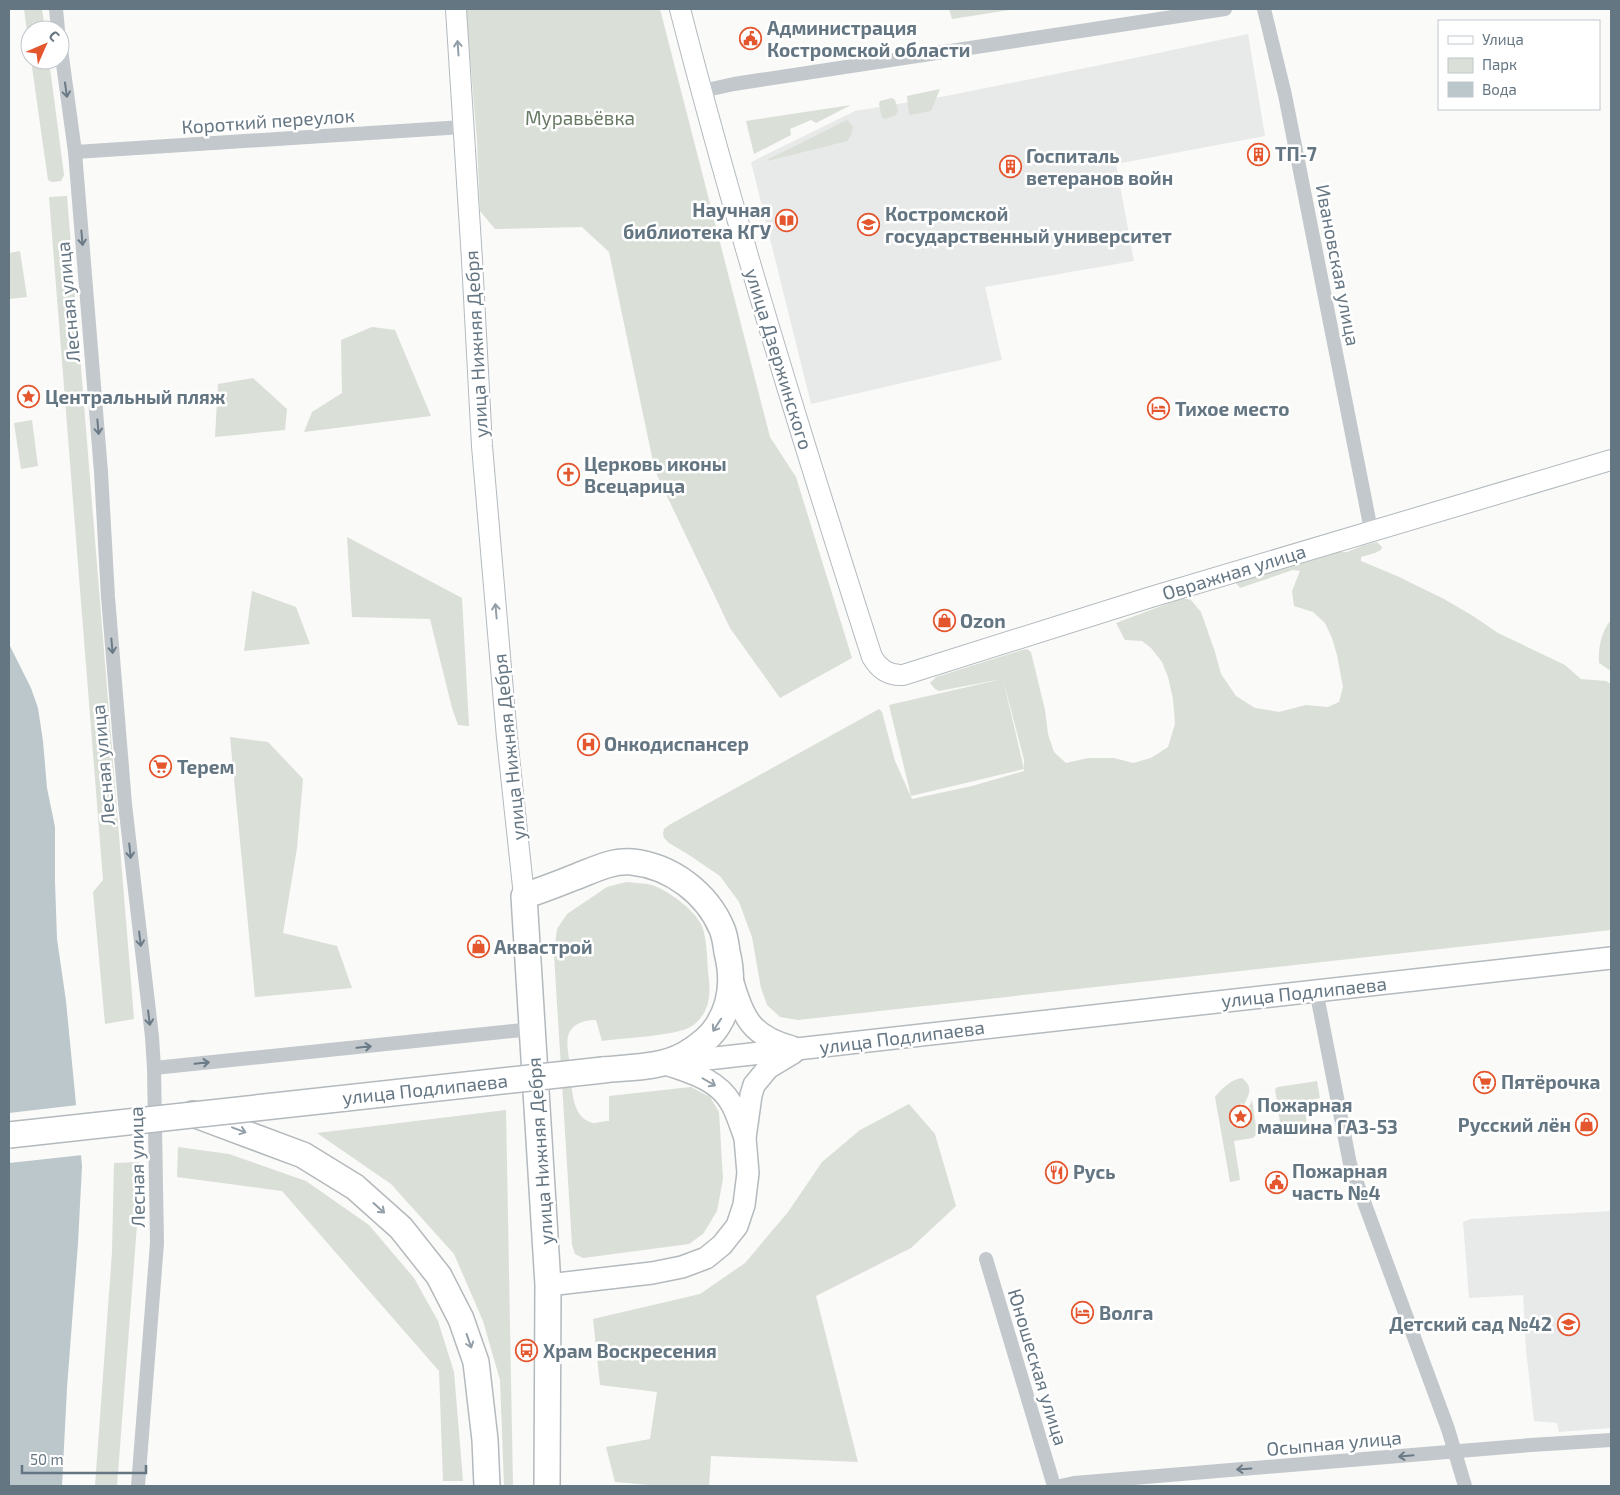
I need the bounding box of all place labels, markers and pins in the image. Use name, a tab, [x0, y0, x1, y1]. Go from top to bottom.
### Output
place label: Администрация Костромской области	[767, 16, 970, 61]
public building icon: Администрация Костромской области	[739, 27, 763, 51]
building icon: ТП-7	[1247, 142, 1271, 166]
place label: ТП-7	[1275, 142, 1317, 165]
place label: Госпиталь ветеранов войн	[1026, 144, 1173, 189]
building icon: Госпиталь ветеранов войн	[998, 155, 1022, 179]
place label: Научная библиотека КГУ	[623, 198, 772, 243]
place label: Костромской государственный университет	[885, 202, 1172, 247]
library icon: Научная библиотека КГУ	[775, 209, 799, 233]
school or university icon: Костромской государственный университет	[857, 213, 881, 237]
place icon: Центральный пляж	[17, 385, 41, 409]
place label: Центральный пляж	[45, 385, 226, 408]
hotel icon: Тихое место	[1147, 397, 1171, 421]
place label: Тихое место	[1175, 397, 1290, 420]
place label: Церковь иконы Всецарица	[584, 452, 727, 497]
church icon: Церковь иконы Всецарица	[556, 463, 580, 487]
shop icon: Ozon	[932, 609, 956, 633]
place label: Ozon	[960, 609, 1006, 632]
hospital icon: Онкодиспансер	[576, 732, 600, 756]
place label: Онкодиспансер	[604, 732, 749, 755]
supermarket icon: Терем	[149, 755, 173, 779]
place label: Терем	[177, 755, 234, 778]
shop icon: Аквастрой	[466, 935, 490, 959]
place label: Аквастрой	[494, 935, 593, 958]
supermarket icon: Пятёрочка	[1473, 1070, 1497, 1094]
place label: Пятёрочка	[1501, 1070, 1600, 1093]
place label: Пожарная машина ГАЗ-53	[1257, 1093, 1398, 1138]
place icon: Пожарная машина ГАЗ-53	[1229, 1104, 1253, 1128]
place label: Русский лён	[1458, 1113, 1571, 1136]
shop icon: Русский лён	[1575, 1113, 1599, 1137]
place label: Пожарная часть №4	[1292, 1159, 1387, 1204]
restaurant icon: Русь	[1045, 1160, 1069, 1184]
place label: Русь	[1073, 1160, 1115, 1183]
public building icon: Пожарная часть №4	[1264, 1170, 1288, 1194]
hotel icon: Волга	[1071, 1301, 1095, 1325]
place label: Волга	[1099, 1301, 1153, 1324]
place label: Детский сад №42	[1389, 1312, 1552, 1335]
school or university icon: Детский сад №42	[1556, 1312, 1580, 1336]
bus stop icon: Храм Воскресения	[515, 1339, 539, 1363]
place label: Храм Воскресения	[543, 1339, 717, 1362]

